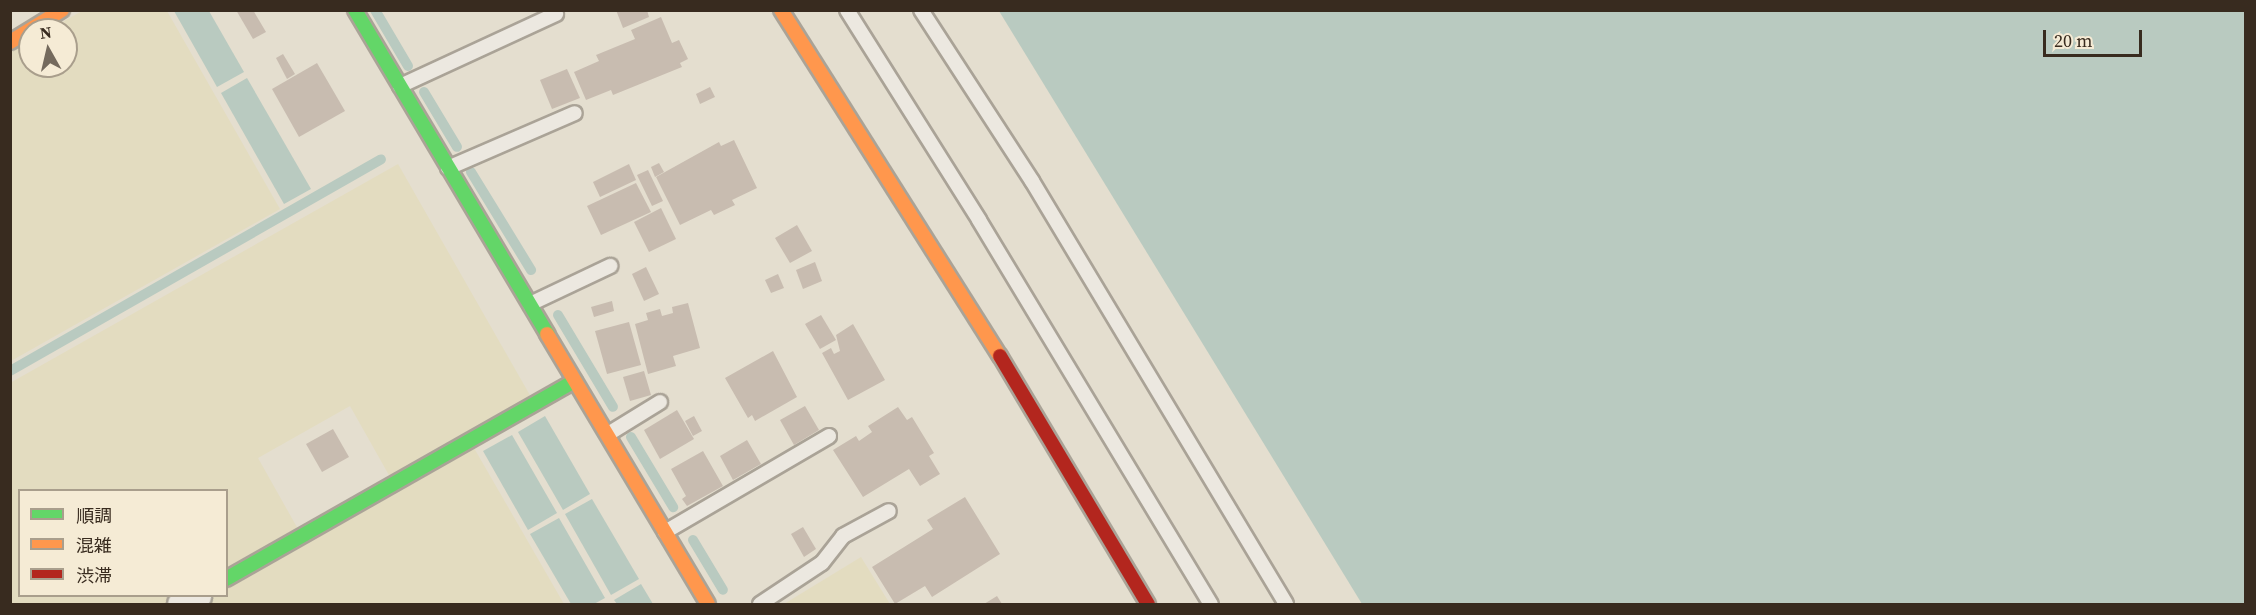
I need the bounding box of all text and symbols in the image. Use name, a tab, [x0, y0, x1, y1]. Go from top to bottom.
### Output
north arrow	[18, 18, 78, 78]
scale bar	[2046, 18, 2145, 56]
text: N	[38, 20, 53, 44]
text: 20 m	[2054, 28, 2092, 53]
legend	[18, 489, 228, 597]
text: 順調	[76, 503, 112, 528]
text: 混雑	[76, 533, 112, 558]
text: 渋滞	[76, 563, 112, 588]

